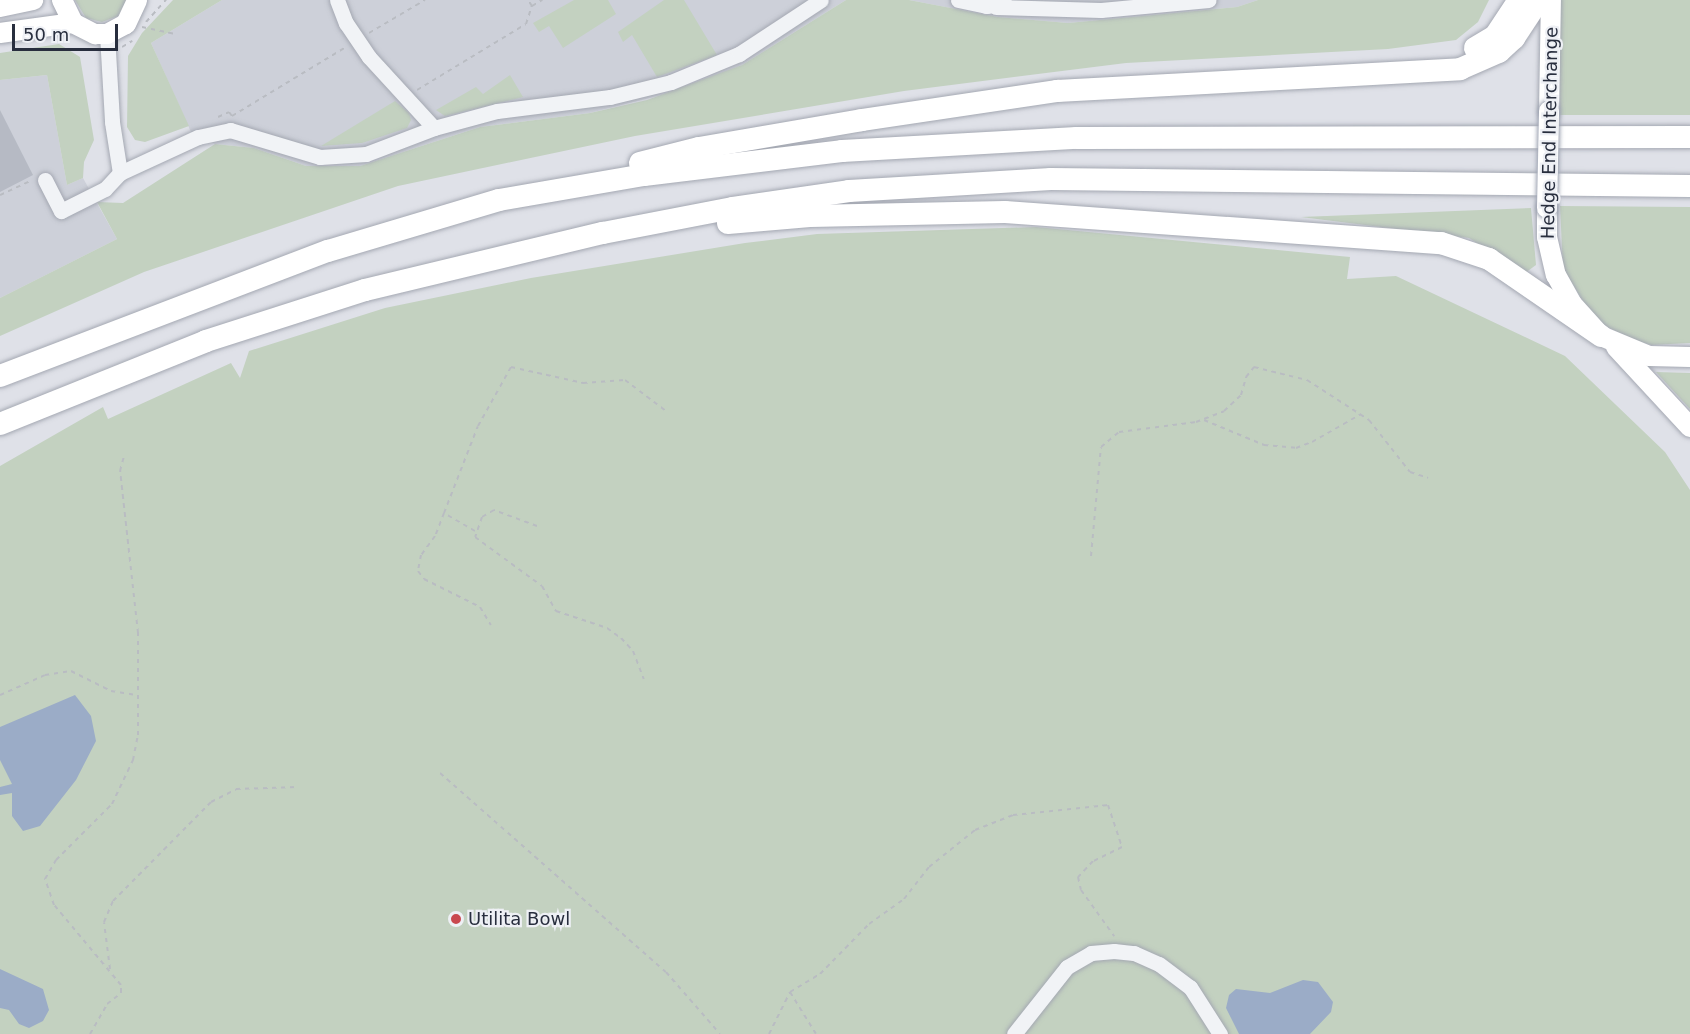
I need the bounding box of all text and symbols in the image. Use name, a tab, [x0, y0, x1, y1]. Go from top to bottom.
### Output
scale bar	[15, 12, 122, 50]
text: 50 m	[23, 24, 69, 45]
street label: Hedge End Interchange	[1537, 27, 1563, 239]
place label: Utilita Bowl	[468, 908, 570, 930]
marker: Utilita Bowl	[449, 912, 463, 926]

